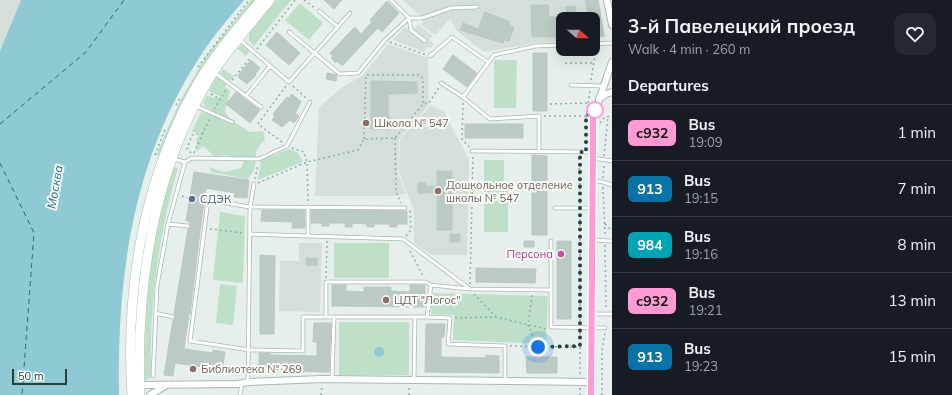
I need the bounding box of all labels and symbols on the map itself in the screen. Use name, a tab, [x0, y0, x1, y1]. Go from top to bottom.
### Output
north arrow	[556, 12, 600, 56]
unlabelled marker	[586, 101, 604, 119]
place label: Школа № 547	[374, 116, 449, 130]
marker: Школа № 547	[361, 118, 371, 128]
water label: Москва	[43, 164, 66, 210]
place label: Дошкольное отделение школы № 547	[446, 178, 573, 205]
marker: Дошкольное отделение школы № 547	[433, 186, 443, 196]
place label: СДЭК	[200, 192, 232, 206]
marker: СДЭК	[187, 194, 197, 204]
place label: Персона	[507, 247, 553, 261]
marker: Персона	[556, 249, 566, 259]
place label: ЦДТ "Логос"	[394, 293, 461, 307]
marker: ЦДТ "Логос"	[381, 295, 391, 305]
your location	[528, 337, 548, 357]
place label: Библиотека № 269	[201, 362, 302, 376]
marker: Библиотека № 269	[188, 364, 198, 374]
scale bar	[12, 367, 67, 386]

